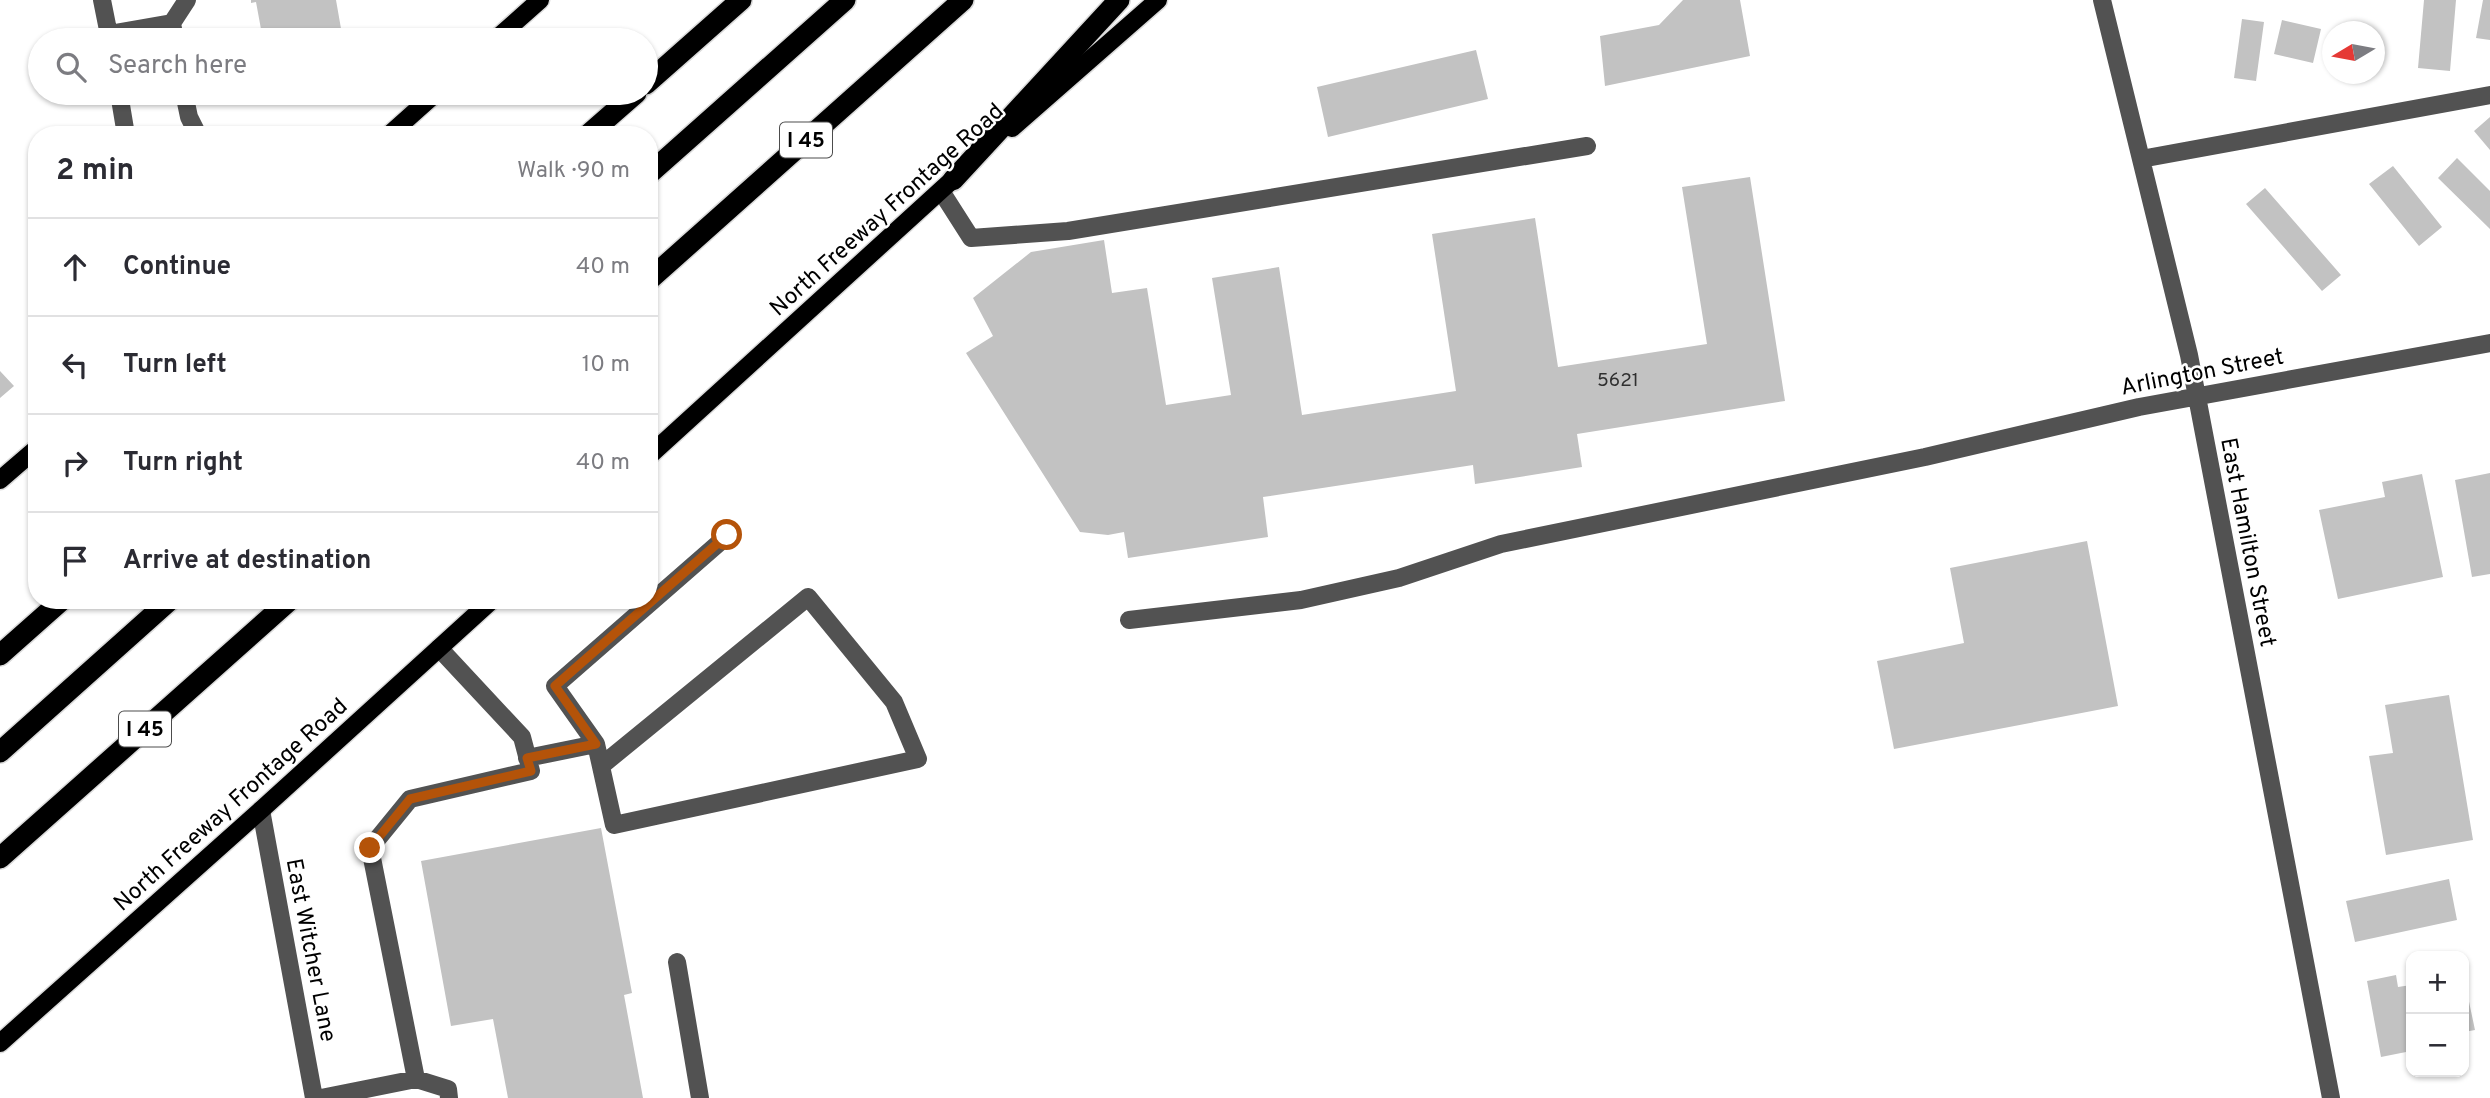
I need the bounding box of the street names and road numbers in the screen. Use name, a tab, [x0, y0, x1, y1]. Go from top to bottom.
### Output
street label: North Freeway Frontage Road	[765, 98, 1011, 324]
road number: I 45	[780, 122, 832, 158]
street label: Arlington Street	[2119, 343, 2286, 403]
street label: East Hamilton Street	[2212, 435, 2281, 650]
street label: North Freeway Frontage Road	[109, 693, 355, 919]
road number: I 45	[119, 712, 171, 746]
street label: East Witcher Lane	[278, 856, 342, 1045]

